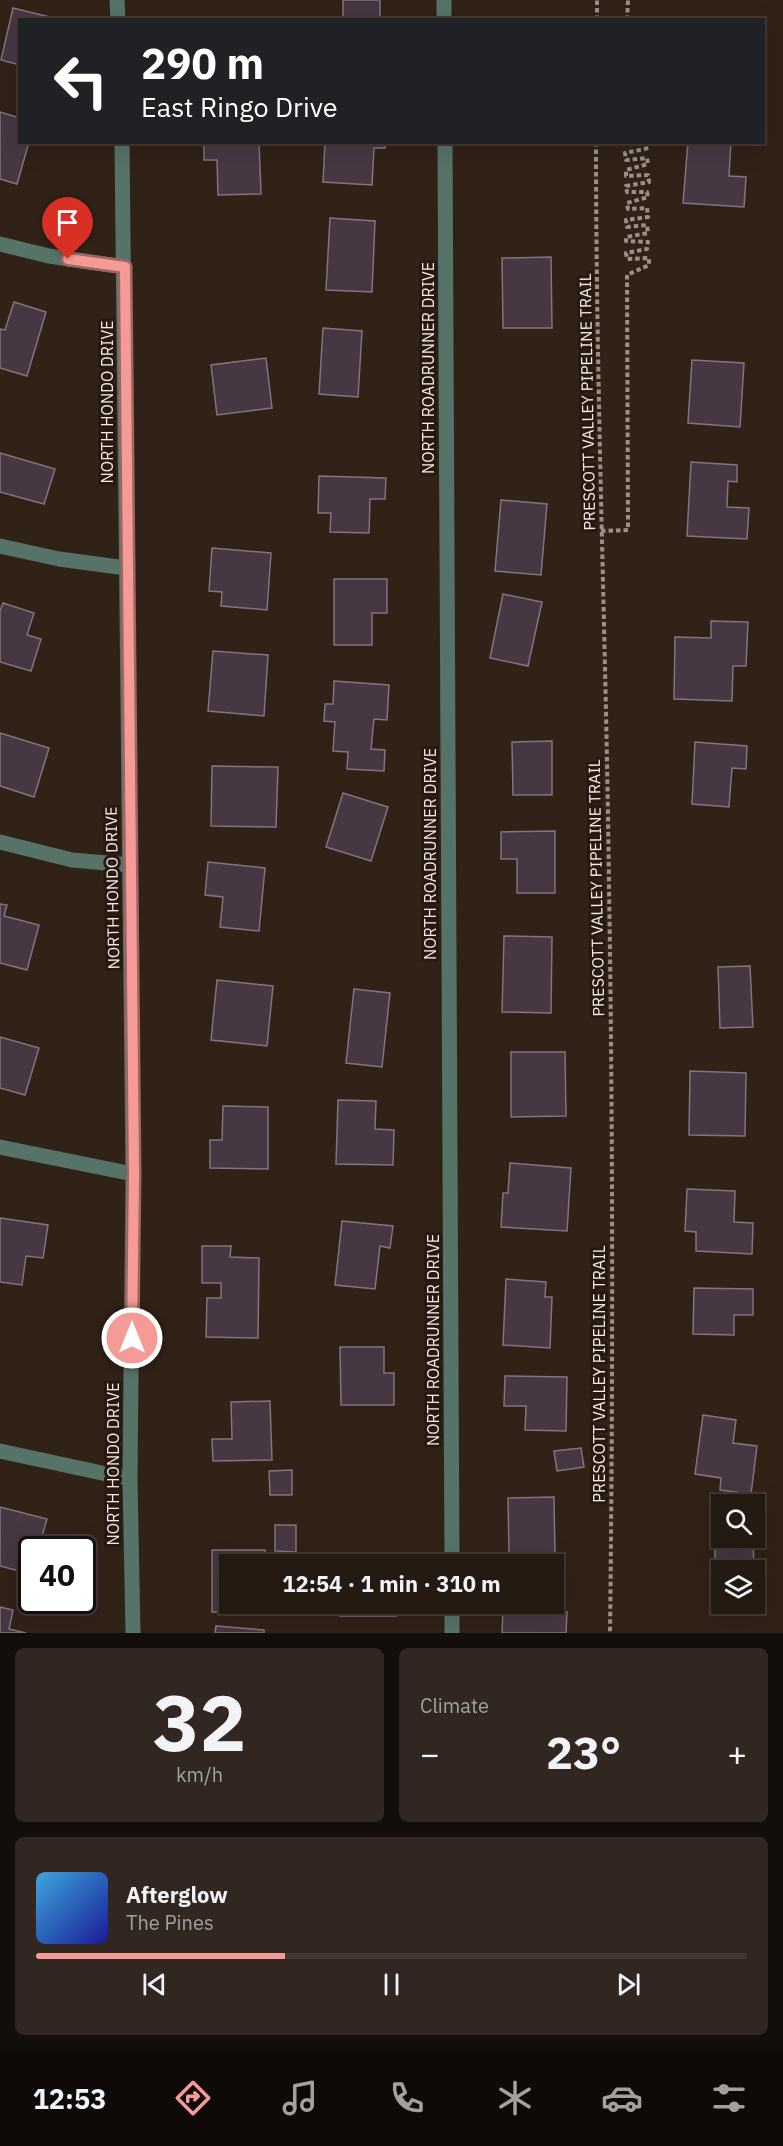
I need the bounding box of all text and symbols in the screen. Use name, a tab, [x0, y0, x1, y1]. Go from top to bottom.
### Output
text: 290 m	[141, 36, 264, 91]
icon: left	[42, 42, 120, 120]
text: East Ringo Drive	[141, 89, 338, 124]
pin	[42, 197, 93, 259]
icon: arrive	[51, 206, 84, 239]
street label: NORTH ROADRUNNER DRIVE	[418, 262, 438, 474]
street label: PRESCOTT VALLEY PIPELINE TRAIL	[575, 273, 599, 531]
street label: NORTH HONDO DRIVE	[97, 321, 117, 483]
street label: NORTH ROADRUNNER DRIVE	[420, 748, 440, 960]
street label: PRESCOTT VALLEY PIPELINE TRAIL	[584, 759, 608, 1017]
street label: NORTH HONDO DRIVE	[101, 806, 123, 970]
street label: NORTH ROADRUNNER DRIVE	[423, 1234, 443, 1446]
street label: PRESCOTT VALLEY PIPELINE TRAIL	[589, 1245, 609, 1503]
position arrow	[100, 1306, 164, 1370]
street label: NORTH HONDO DRIVE	[103, 1383, 123, 1545]
map controls	[711, 1494, 765, 1614]
button: search	[711, 1494, 765, 1548]
speed limit sign: 40	[18, 1536, 96, 1614]
button: layers	[711, 1560, 765, 1614]
text: 12:54 · 1 min · 310 m	[282, 1569, 501, 1598]
text: 32	[153, 1671, 246, 1772]
text: Climate	[420, 1692, 489, 1719]
text: 23°	[546, 1723, 621, 1781]
text: −	[420, 1732, 440, 1775]
text: +	[727, 1732, 747, 1775]
text: km/h	[176, 1761, 223, 1788]
text: Afterglow	[126, 1880, 228, 1909]
text: The Pines	[126, 1909, 214, 1936]
icon: previous	[138, 1968, 171, 2001]
icon: pause	[375, 1968, 408, 2001]
icon: next	[612, 1968, 645, 2001]
icon: directions	[172, 2077, 214, 2119]
icon: music	[279, 2077, 321, 2119]
icon: phone	[386, 2077, 428, 2119]
icon: climate	[494, 2077, 536, 2119]
icon: car	[601, 2077, 643, 2119]
icon: filters	[708, 2077, 750, 2119]
text: 12:53	[33, 2081, 106, 2116]

